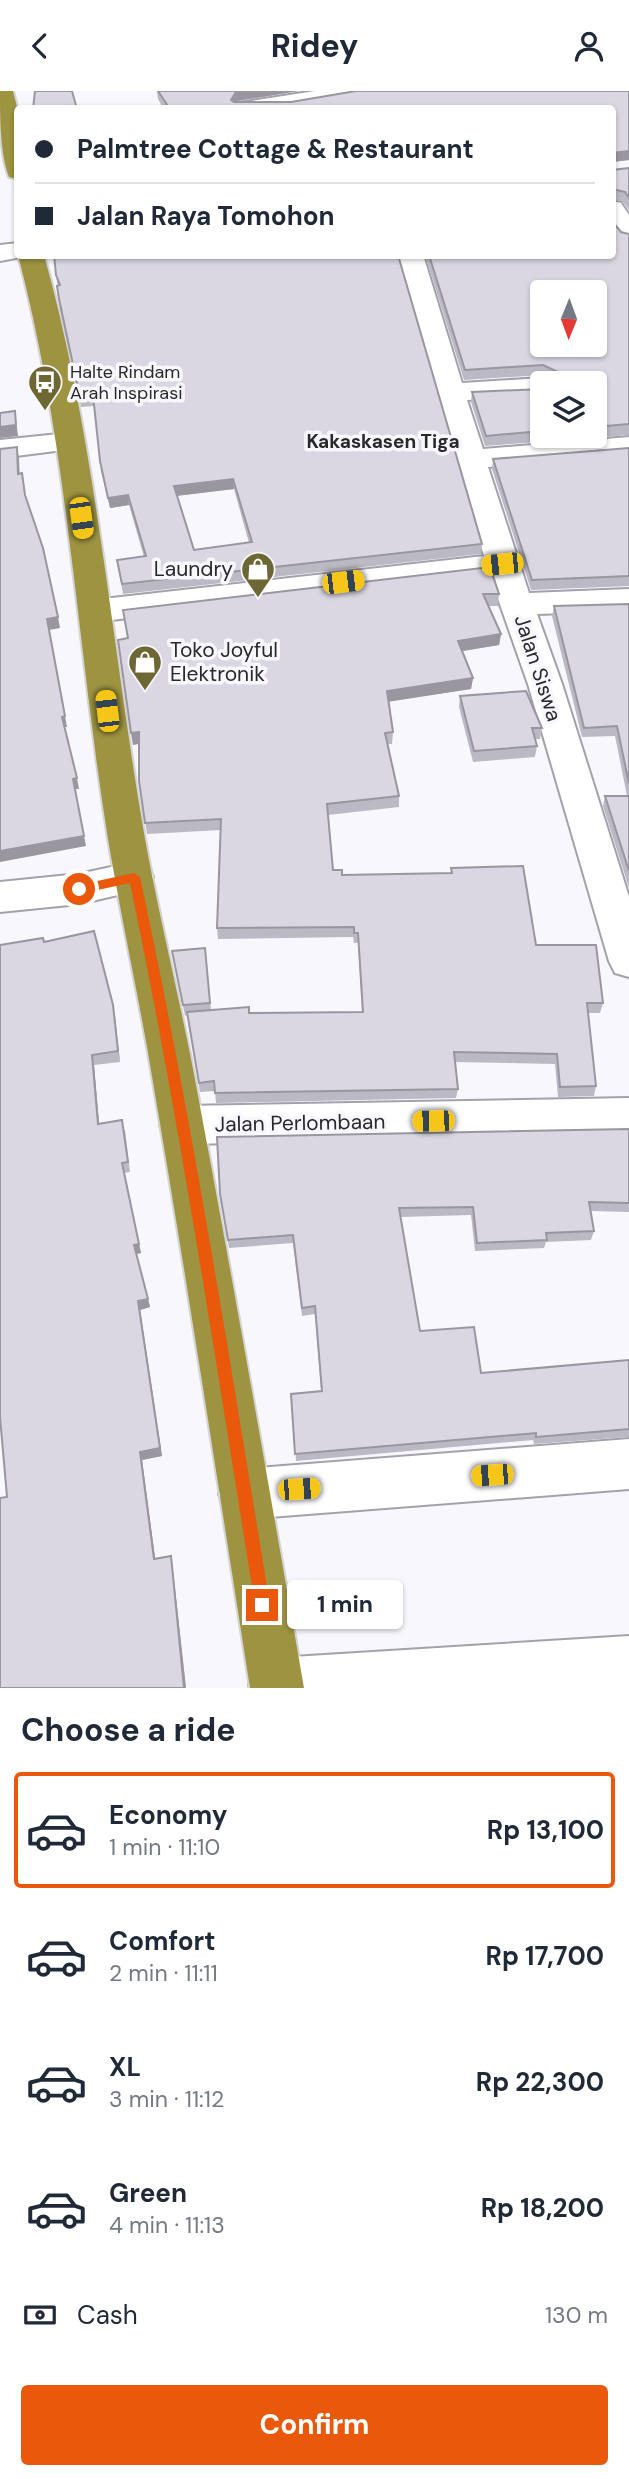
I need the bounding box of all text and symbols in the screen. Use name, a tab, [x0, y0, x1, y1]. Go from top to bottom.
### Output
text: Ridey	[271, 25, 358, 67]
icon: back	[21, 27, 59, 65]
icon: person	[570, 27, 608, 65]
text: Palmtree Cottage & Restaurant	[77, 132, 474, 166]
text: Jalan Raya Tomohon	[77, 199, 335, 233]
north arrow	[530, 280, 607, 357]
map controls	[530, 280, 607, 448]
place label: Halte Rindam Arah Inspirasi	[70, 360, 183, 405]
bus stop icon: Halte Rindam Arah Inspirasi	[26, 363, 64, 412]
button: layers	[530, 371, 607, 448]
district label: Kakaskasen Tiga	[306, 429, 460, 454]
car	[68, 496, 95, 540]
shop icon: Laundry	[239, 550, 277, 599]
car	[481, 551, 524, 577]
place label: Laundry	[154, 555, 233, 583]
car	[321, 569, 366, 595]
street label: Jalan Siswa	[508, 611, 568, 725]
place label: Toko Joyful Elektronik	[170, 636, 278, 688]
shop icon: Toko Joyful Elektronik	[126, 643, 164, 692]
car	[95, 689, 120, 733]
route start	[63, 873, 95, 905]
street label: Jalan Perlombaan	[214, 1108, 386, 1138]
car	[412, 1110, 455, 1132]
car	[471, 1463, 514, 1487]
car	[278, 1477, 321, 1501]
callout: 1 min	[286, 1581, 402, 1629]
route end	[246, 1589, 278, 1621]
text: 1 min	[317, 1589, 373, 1619]
text: Choose a ride	[21, 1709, 236, 1751]
text: Economy	[109, 1798, 227, 1832]
icon: car	[25, 1799, 88, 1862]
text: Rp 13,100	[487, 1813, 604, 1847]
text: 1 min · 11:10	[109, 1832, 220, 1862]
text: Comfort	[109, 1924, 215, 1958]
icon: car	[25, 1925, 88, 1988]
text: Rp 17,700	[486, 1939, 604, 1973]
text: 2 min · 11:11	[109, 1958, 218, 1988]
text: XL	[109, 2050, 141, 2084]
icon: car	[25, 2051, 88, 2114]
text: Rp 22,300	[476, 2065, 604, 2099]
text: 3 min · 11:12	[109, 2084, 224, 2114]
text: Green	[109, 2176, 187, 2210]
icon: car	[25, 2177, 88, 2240]
text: Rp 18,200	[481, 2191, 604, 2225]
text: 4 min · 11:13	[109, 2210, 225, 2240]
icon: cash	[21, 2296, 59, 2334]
text: Cash	[77, 2298, 138, 2332]
text: 130 m	[545, 2300, 608, 2330]
button: Confirm	[21, 2385, 608, 2465]

